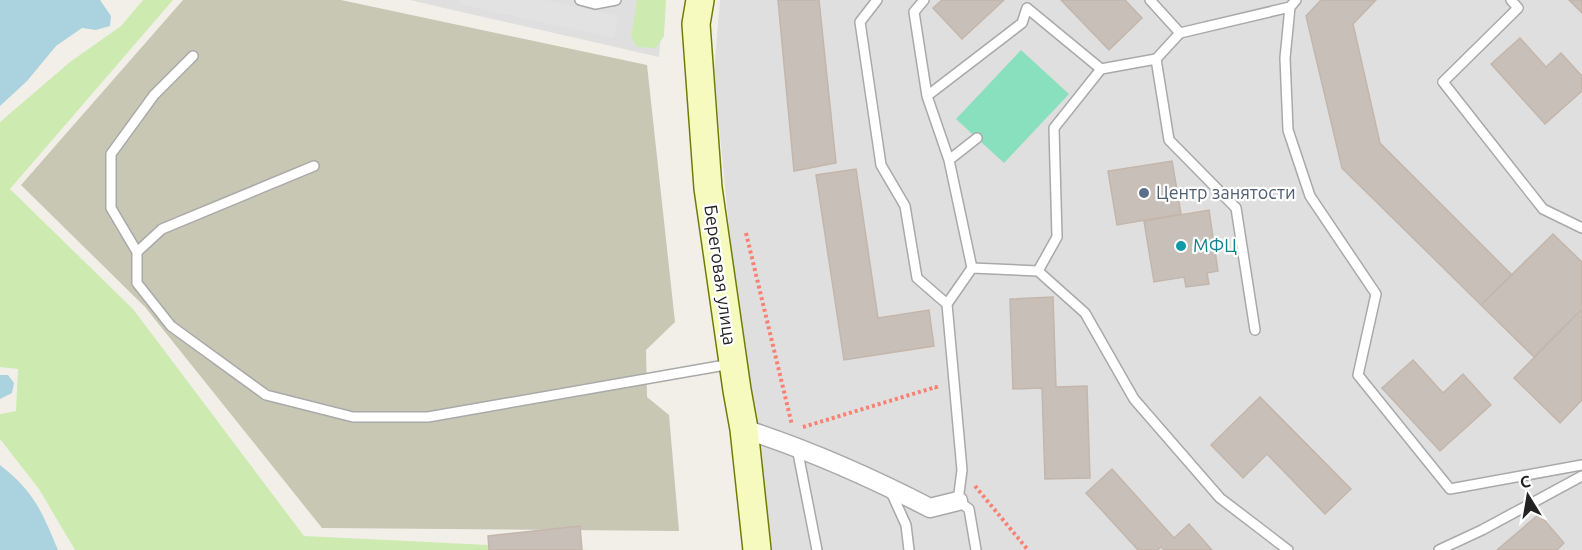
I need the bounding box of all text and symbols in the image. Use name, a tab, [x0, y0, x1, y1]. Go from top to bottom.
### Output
place label: Центр занятости	[1156, 182, 1296, 202]
marker: Центр занятости	[1137, 186, 1151, 200]
street label: Береговая улица	[701, 203, 741, 346]
place label: МФЦ	[1193, 235, 1237, 255]
marker: МФЦ	[1174, 239, 1188, 253]
north arrow	[1498, 466, 1558, 526]
text: С	[1518, 471, 1532, 491]

